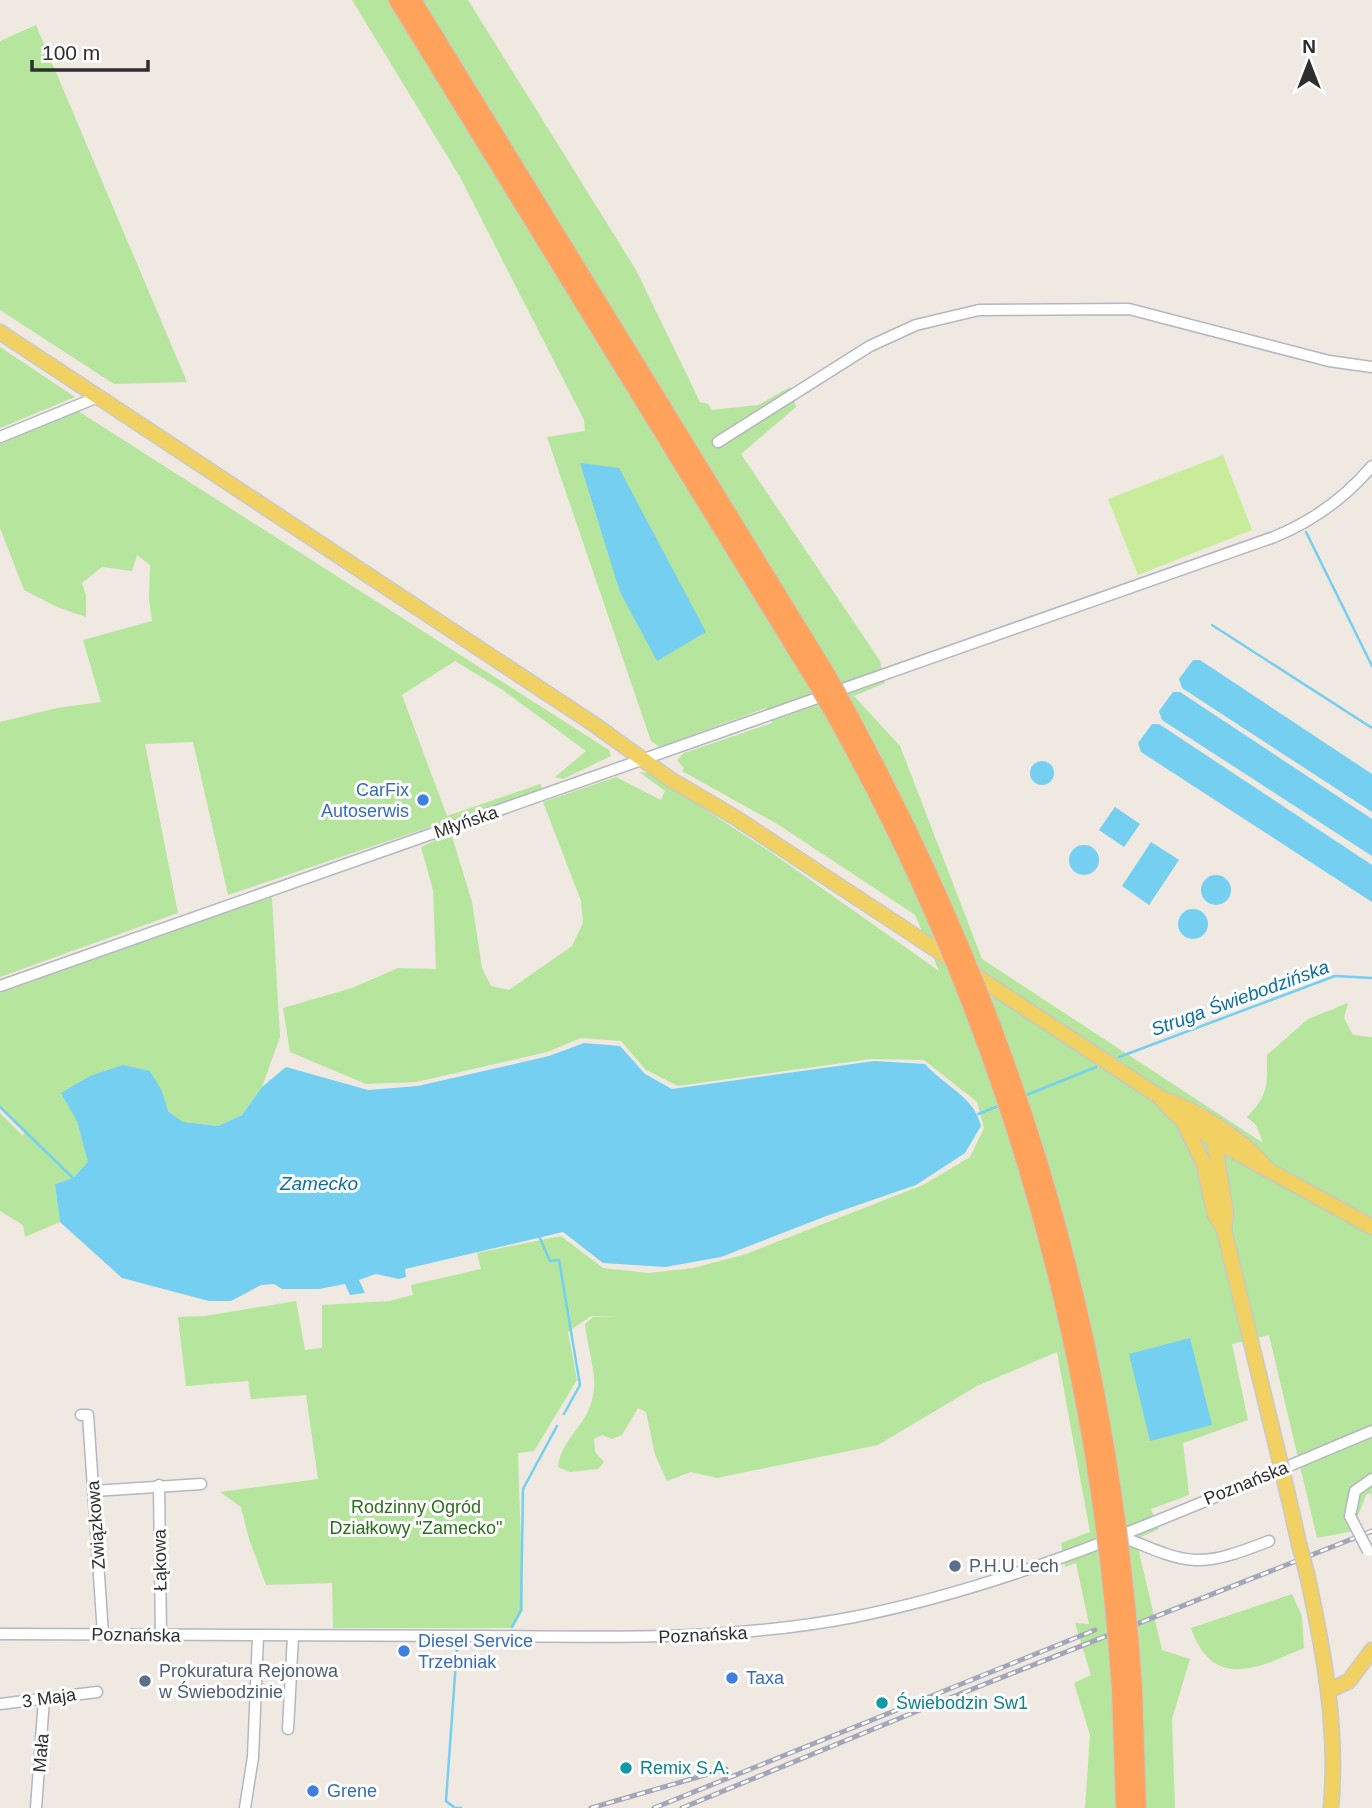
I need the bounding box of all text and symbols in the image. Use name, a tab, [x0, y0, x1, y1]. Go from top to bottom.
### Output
scale bar	[32, 28, 147, 72]
north arrow	[1274, 28, 1344, 98]
text: N	[1302, 36, 1316, 57]
text: 100 m	[42, 41, 100, 64]
place label: CarFix Autoserwis	[321, 780, 409, 821]
marker: CarFix Autoserwis	[415, 792, 431, 808]
street label: Młyńska	[432, 801, 501, 842]
water label: Struga Świebodzińska	[1148, 956, 1332, 1040]
water label: Zamecko	[279, 1173, 358, 1194]
street label: Poznańska	[1201, 1457, 1292, 1509]
street label: Związkowa	[83, 1479, 109, 1570]
park label: Rodzinny Ogród Działkowy "Zamecko"	[330, 1497, 502, 1538]
street label: Łąkowa	[149, 1528, 171, 1591]
place label: P.H.U Lech	[969, 1556, 1059, 1576]
marker: P.H.U Lech	[947, 1558, 963, 1574]
street label: Poznańska	[658, 1623, 749, 1647]
street label: Poznańska	[91, 1624, 182, 1646]
place label: Diesel Service Trzebniak	[418, 1631, 533, 1672]
marker: Diesel Service Trzebniak	[396, 1643, 412, 1659]
place label: Prokuratura Rejonowa w Świebodzinie	[158, 1661, 339, 1702]
place label: Taxa	[746, 1668, 785, 1688]
marker: Taxa	[724, 1670, 740, 1686]
marker: Prokuratura Rejonowa w Świebodzinie	[137, 1673, 153, 1689]
street label: 3 Maja	[21, 1684, 78, 1712]
place label: Świebodzin Sw1	[896, 1692, 1028, 1713]
marker: Świebodzin Sw1	[874, 1695, 890, 1711]
street label: Mała	[29, 1732, 53, 1773]
place label: Remix S.A.	[640, 1758, 730, 1778]
marker: Remix S.A.	[618, 1760, 634, 1776]
place label: Grene	[327, 1781, 377, 1801]
marker: Grene	[305, 1783, 321, 1799]

